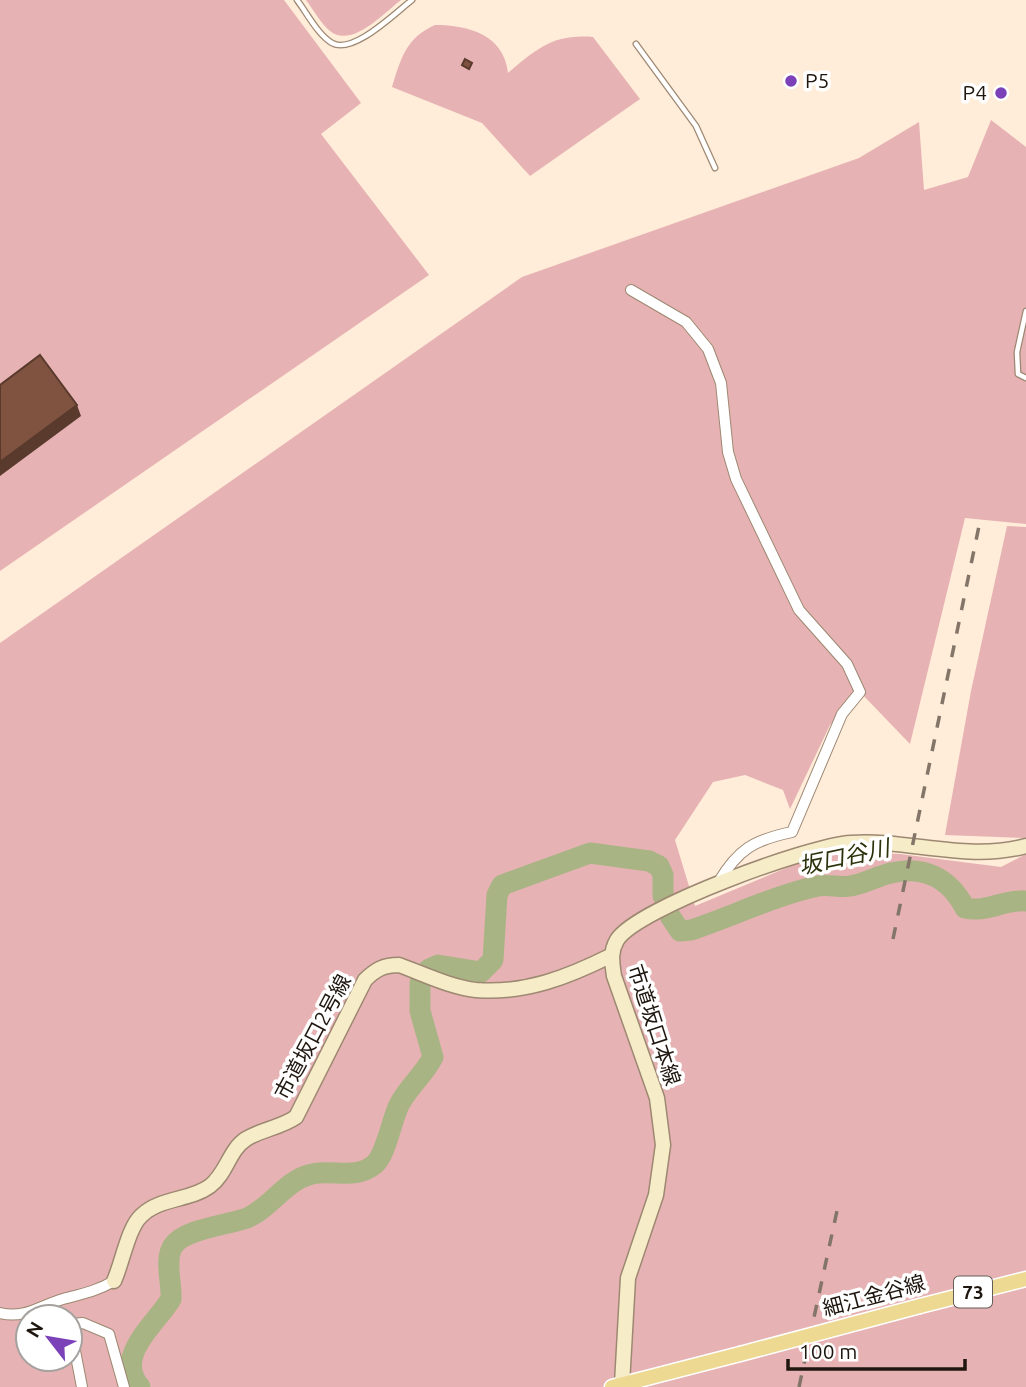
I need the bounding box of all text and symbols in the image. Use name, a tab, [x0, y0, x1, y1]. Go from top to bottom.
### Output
place label: P5	[805, 68, 829, 92]
marker: P5	[783, 73, 799, 89]
place label: P4	[963, 80, 987, 104]
marker: P4	[993, 85, 1009, 101]
water label: 坂口谷川	[796, 834, 894, 878]
street label: 市道坂口本線	[624, 961, 686, 1088]
street label: 市道坂口2号線	[269, 970, 355, 1103]
street label: 細江金谷線	[820, 1270, 928, 1320]
road number: 73	[954, 1276, 992, 1308]
north arrow	[14, 1303, 84, 1373]
text: N	[21, 1317, 48, 1341]
scale bar	[788, 1328, 965, 1372]
text: 100 m	[799, 1339, 857, 1363]

